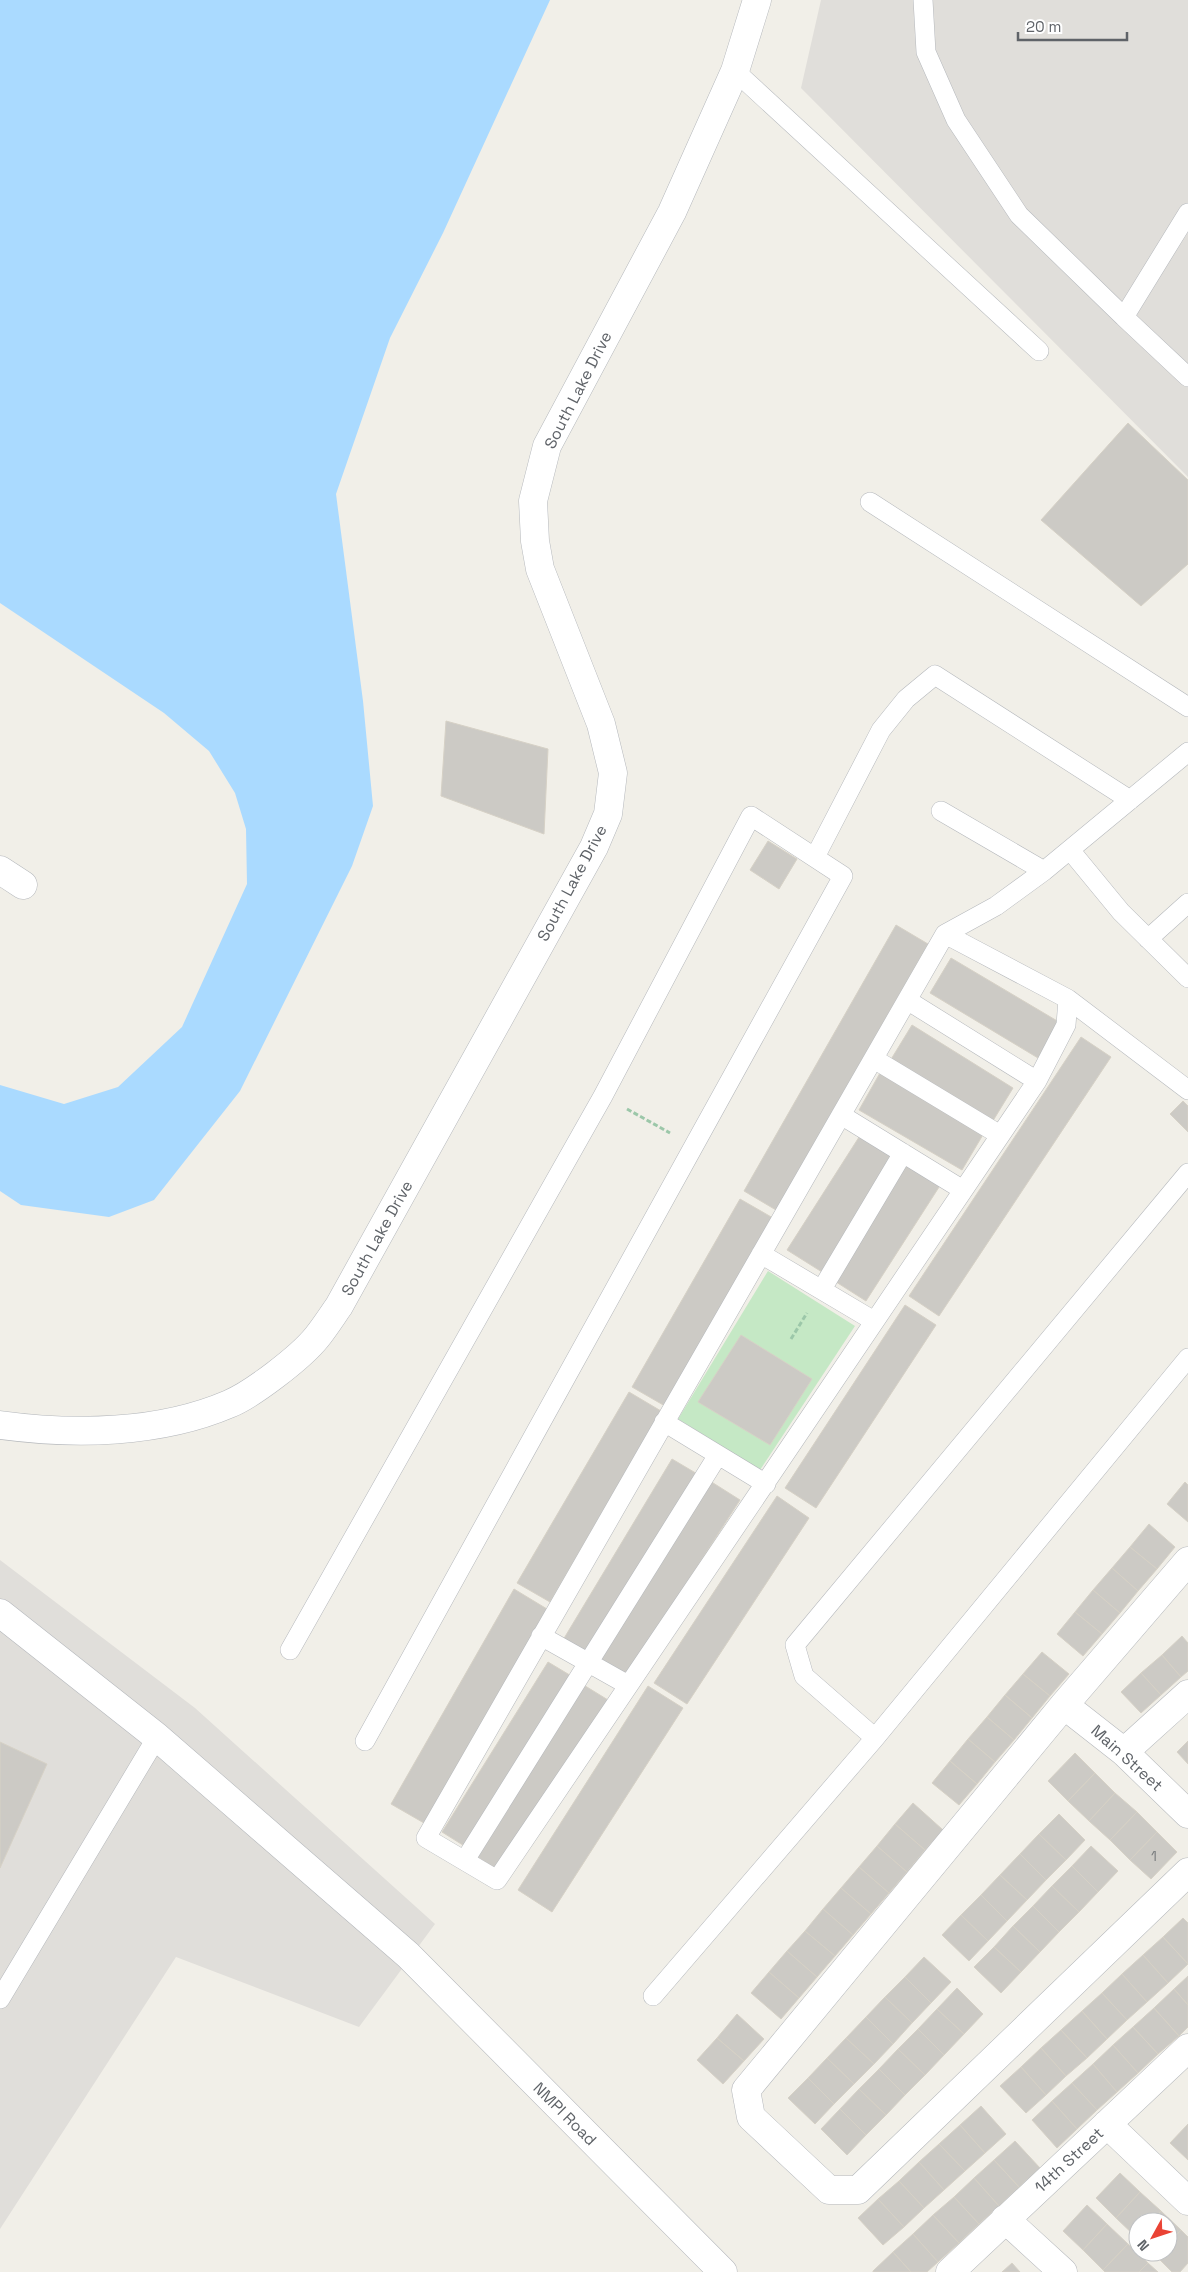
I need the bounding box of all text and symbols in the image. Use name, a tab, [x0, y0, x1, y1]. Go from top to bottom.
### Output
scale bar	[1018, 10, 1127, 42]
text: 20 m	[1026, 17, 1061, 36]
street label: South Lake Drive	[539, 328, 617, 452]
street label: South Lake Drive	[532, 821, 612, 945]
street label: South Lake Drive	[337, 1177, 417, 1299]
street label: Main Street	[1087, 1720, 1167, 1796]
house number: 1	[1151, 1847, 1157, 1865]
street label: NMPI Road	[529, 2078, 601, 2150]
street label: 14th Street	[1030, 2123, 1108, 2197]
north arrow	[1128, 2212, 1178, 2262]
text: N	[1133, 2236, 1153, 2255]

